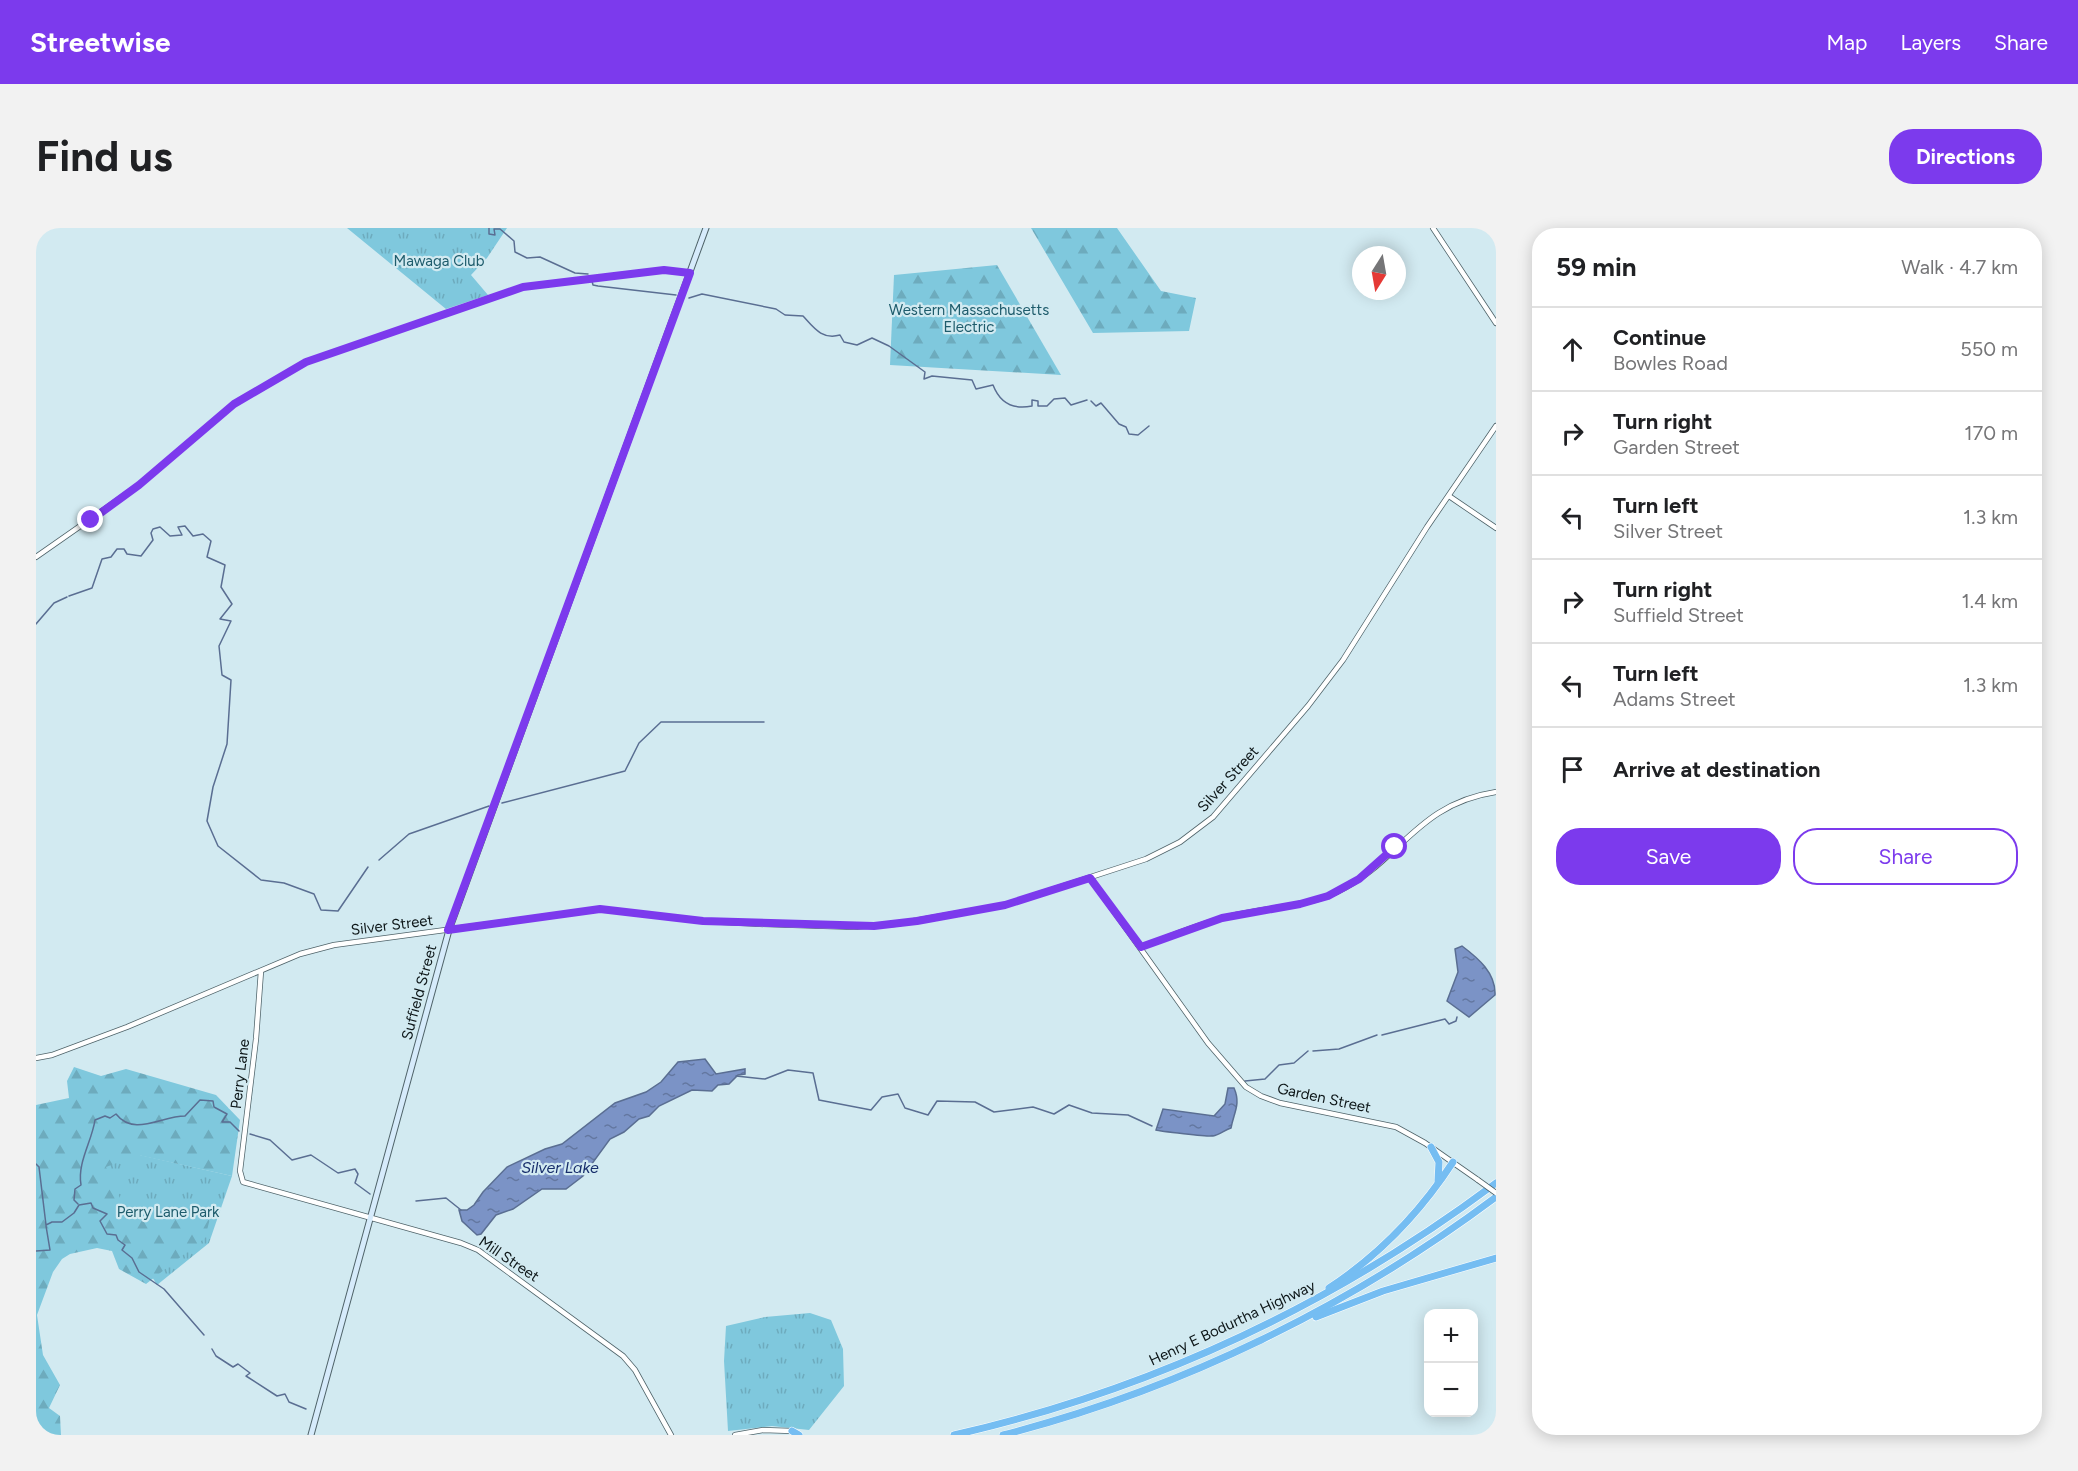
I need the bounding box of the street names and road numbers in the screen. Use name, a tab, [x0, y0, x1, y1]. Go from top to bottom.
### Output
street label: Silver Street	[1194, 742, 1263, 816]
street label: Silver Street	[350, 911, 434, 939]
street label: Suffield Street	[398, 942, 440, 1042]
street label: Perry Lane	[227, 1038, 253, 1110]
street label: Garden Street	[1276, 1079, 1373, 1117]
street label: Mill Street	[476, 1232, 543, 1286]
street label: Henry E Bodurtha Highway	[1146, 1276, 1318, 1369]

